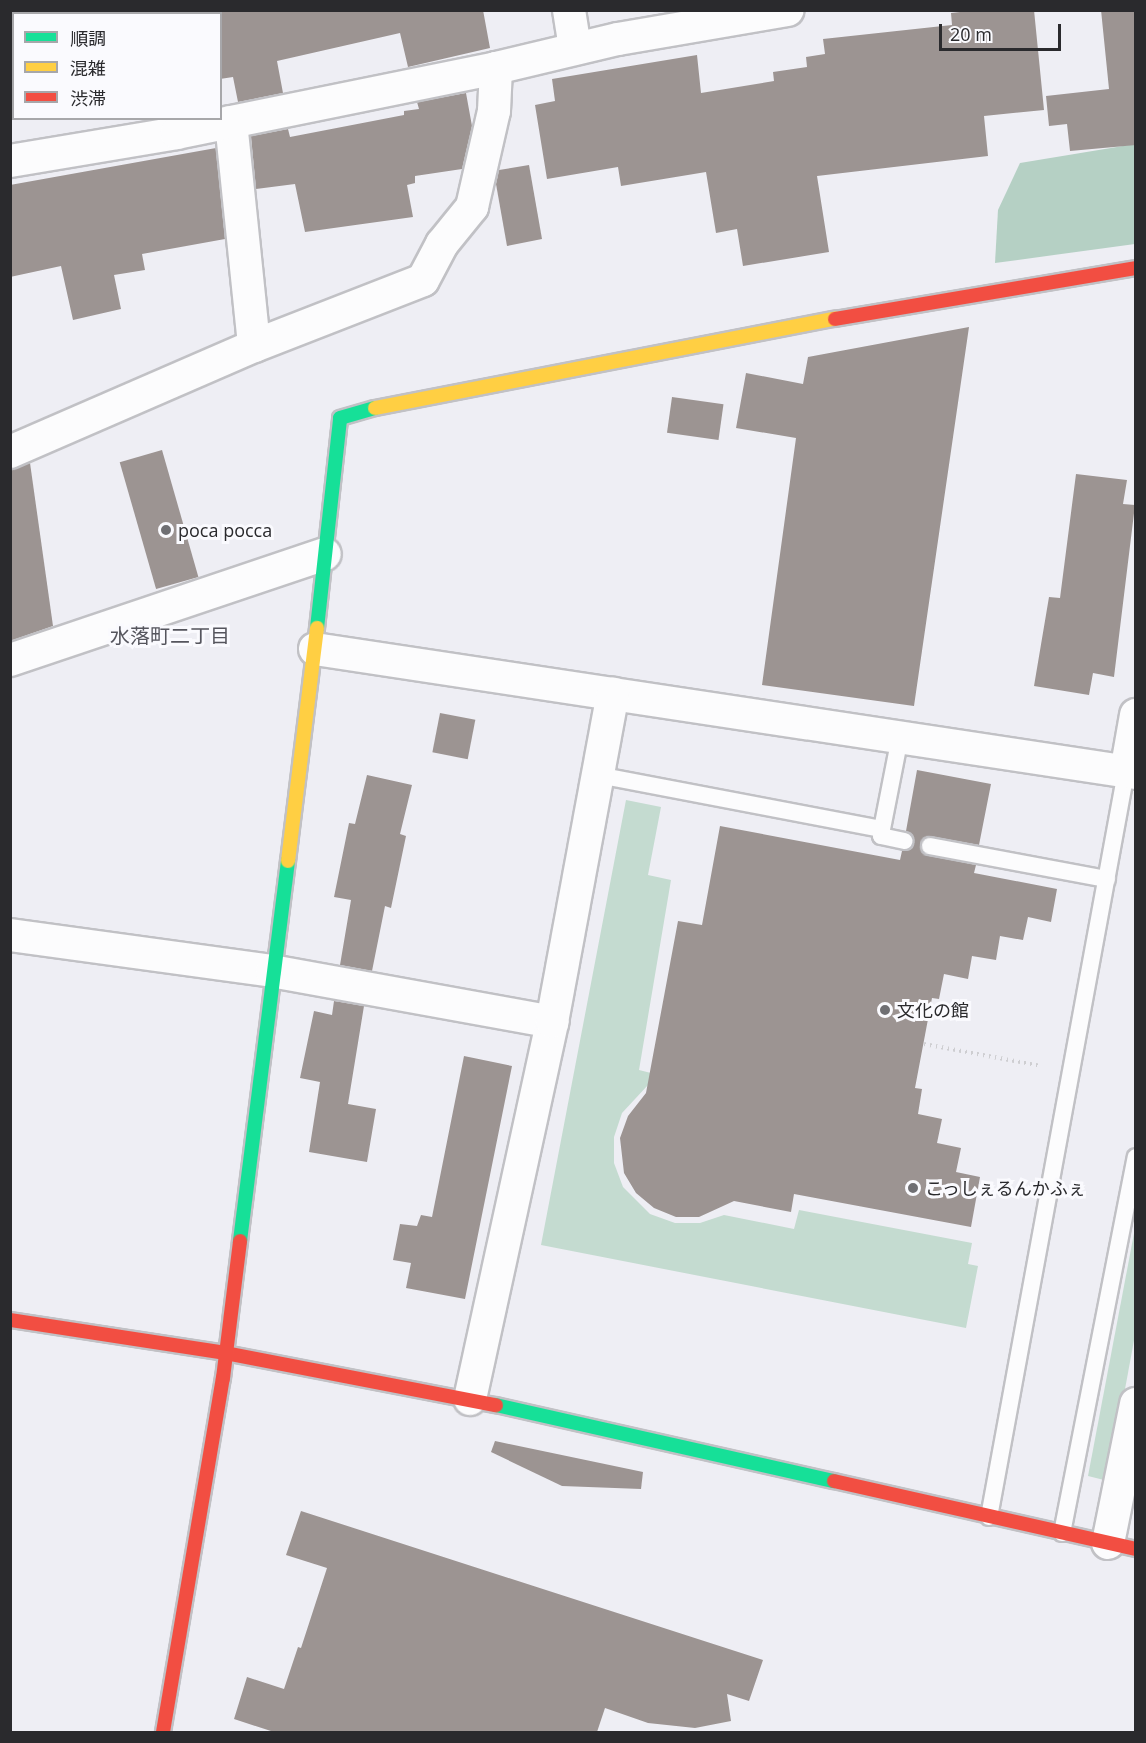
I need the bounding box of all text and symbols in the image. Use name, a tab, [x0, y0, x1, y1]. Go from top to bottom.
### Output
legend	[12, 12, 222, 120]
scale bar	[942, 12, 1064, 50]
text: 20 m	[950, 22, 992, 46]
text: 順調	[70, 26, 106, 50]
text: 混雑	[70, 56, 106, 80]
text: 渋滞	[70, 86, 106, 110]
place label: poca pocca	[178, 519, 272, 541]
marker: poca pocca	[159, 523, 173, 537]
district label: 水落町二丁目	[110, 623, 230, 647]
place label: 文化の館	[897, 999, 969, 1021]
marker: 文化の館	[878, 1003, 892, 1017]
place label: こっしぇるんかふぇ	[925, 1177, 1087, 1199]
marker: こっしぇるんかふぇ	[906, 1181, 920, 1195]

